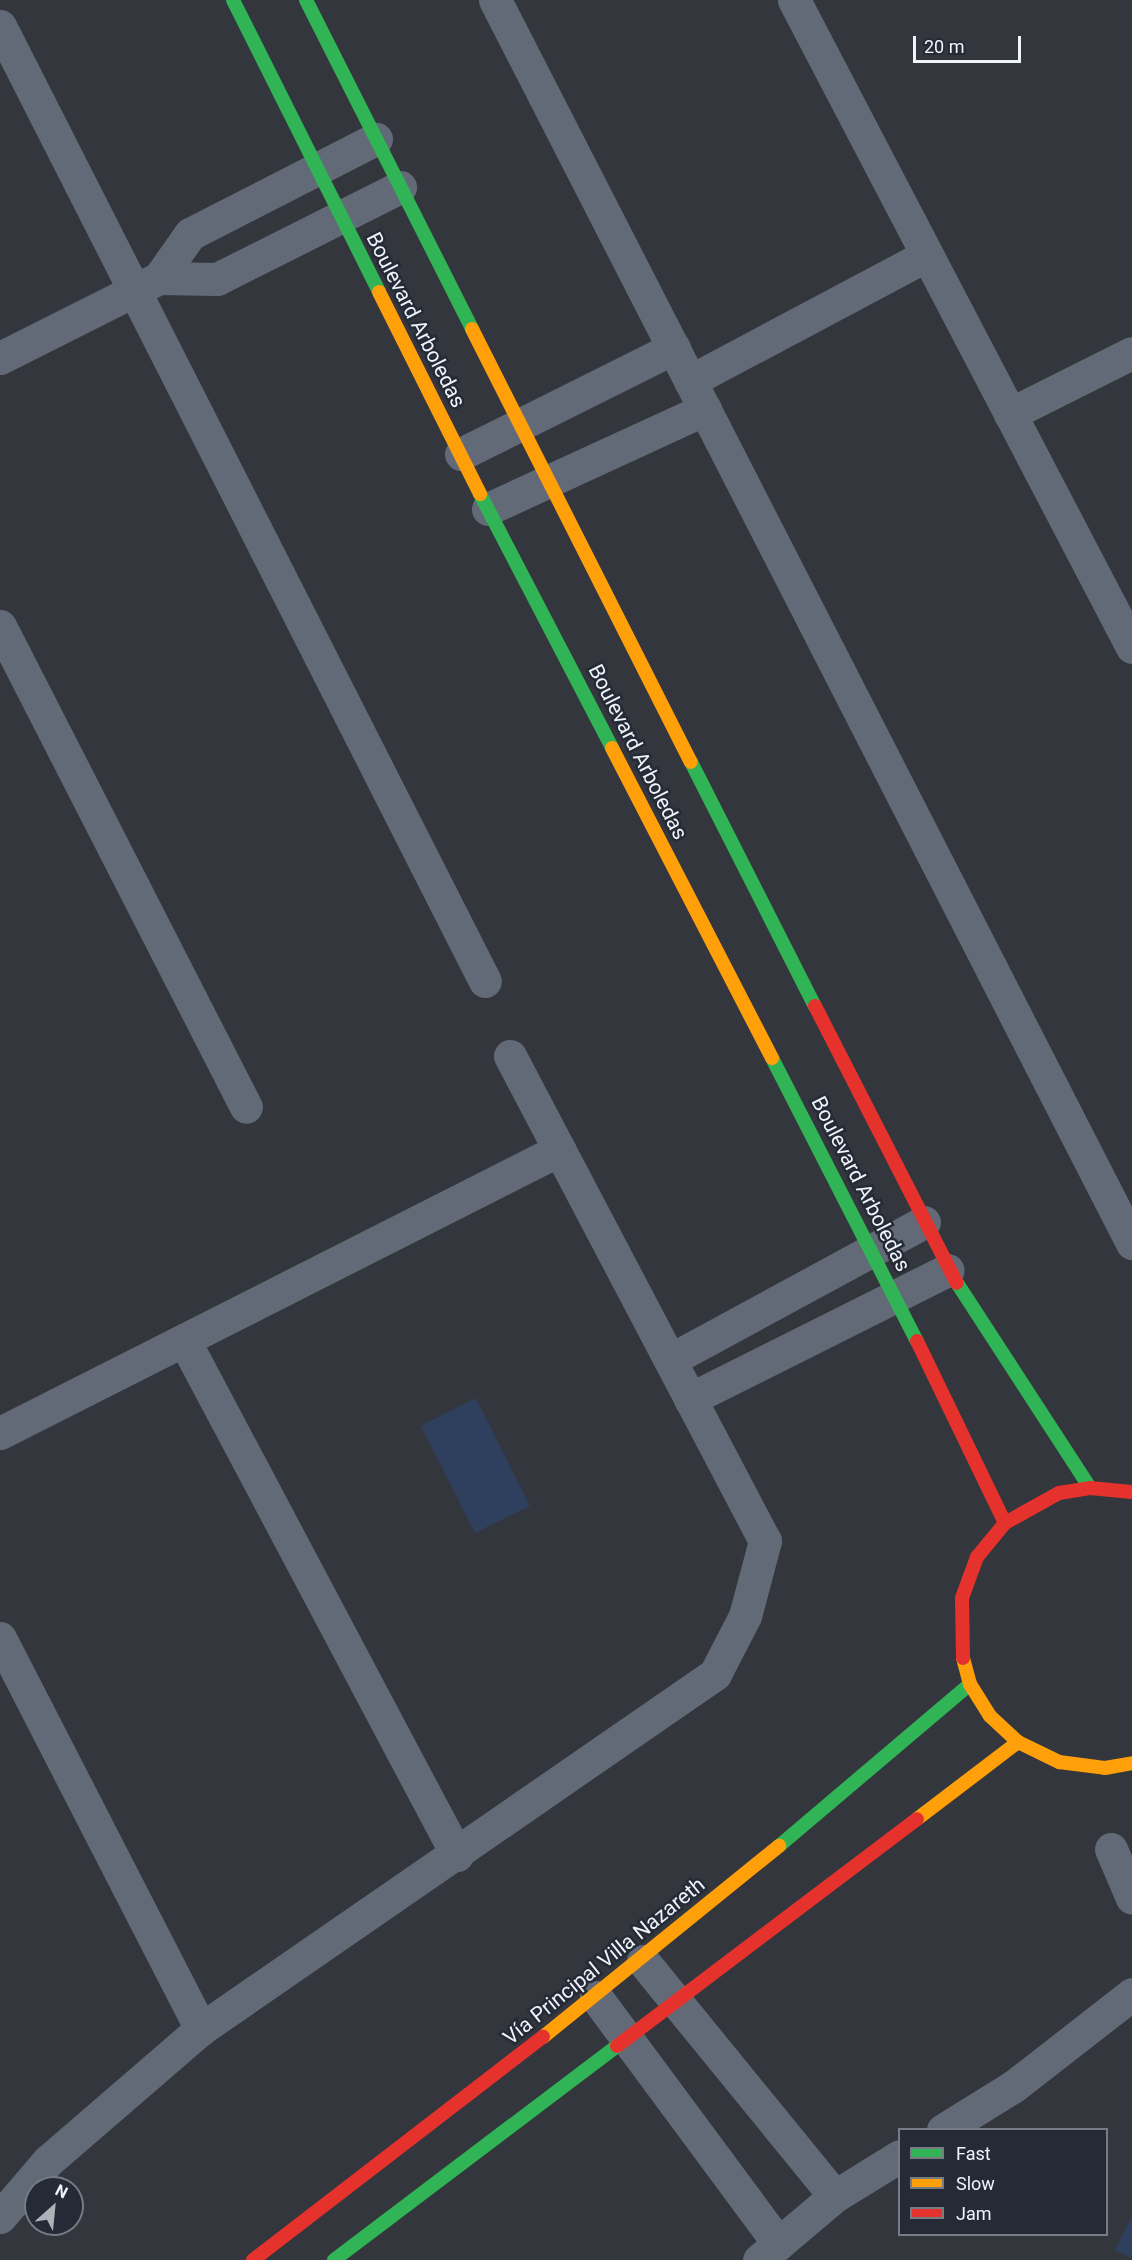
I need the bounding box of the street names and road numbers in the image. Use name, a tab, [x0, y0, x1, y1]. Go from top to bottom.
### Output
street label: Boulevard Arboledas	[361, 228, 471, 412]
street label: Boulevard Arboledas	[583, 660, 693, 844]
street label: Boulevard Arboledas	[806, 1092, 916, 1276]
street label: Vía Principal Villa Nazareth	[498, 1872, 710, 2050]

